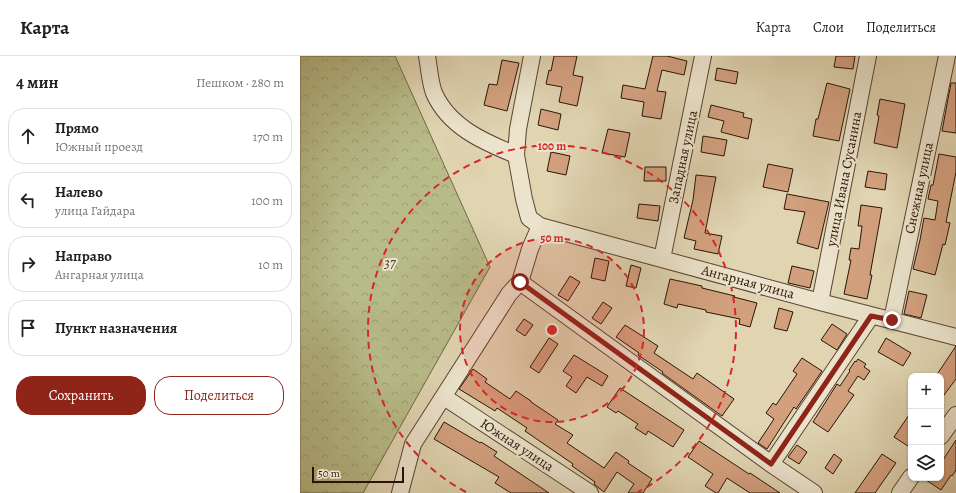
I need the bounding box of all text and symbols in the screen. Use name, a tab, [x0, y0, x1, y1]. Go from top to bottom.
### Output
text: Карта	[20, 15, 69, 41]
text: Карта	[756, 18, 791, 37]
text: Слои	[813, 18, 844, 37]
text: Поделиться	[866, 18, 936, 37]
text: 4 мин	[16, 71, 59, 94]
text: Пешком · 280 m	[196, 74, 284, 91]
street label: Западная улица	[664, 108, 702, 205]
street label: улица Ивана Сусанина	[821, 109, 867, 249]
text: Прямо	[55, 118, 99, 138]
icon: ahead	[17, 125, 39, 147]
text: 170 m	[253, 128, 283, 145]
text: Южный проезд	[55, 138, 143, 155]
text: 100 m	[538, 138, 566, 154]
street label: Снежная улица	[900, 140, 938, 236]
text: Налево	[55, 182, 103, 202]
icon: left	[17, 189, 39, 211]
text: 100 m	[251, 192, 283, 209]
text: улица Гайдара	[55, 202, 135, 219]
text: 50 m	[540, 230, 564, 246]
text: Направо	[55, 246, 112, 266]
icon: right	[17, 253, 39, 275]
park label: 37	[383, 254, 397, 273]
text: 10 m	[258, 256, 283, 273]
street label: Ангарная улица	[698, 260, 797, 304]
text: Ангарная улица	[55, 266, 144, 283]
route start	[511, 273, 529, 291]
route end	[883, 311, 901, 329]
icon: arrive	[17, 317, 39, 339]
text: Пункт назначения	[55, 318, 177, 338]
centre of rings	[545, 323, 559, 337]
map controls	[908, 373, 944, 481]
button: +	[908, 373, 944, 409]
button: Сохранить	[16, 376, 146, 415]
button: Поделиться	[154, 376, 284, 415]
button: −	[908, 409, 944, 445]
street label: Южная улица	[476, 414, 558, 476]
button: layers	[908, 445, 944, 481]
scale bar	[312, 465, 404, 484]
text: 50 m	[318, 466, 340, 481]

